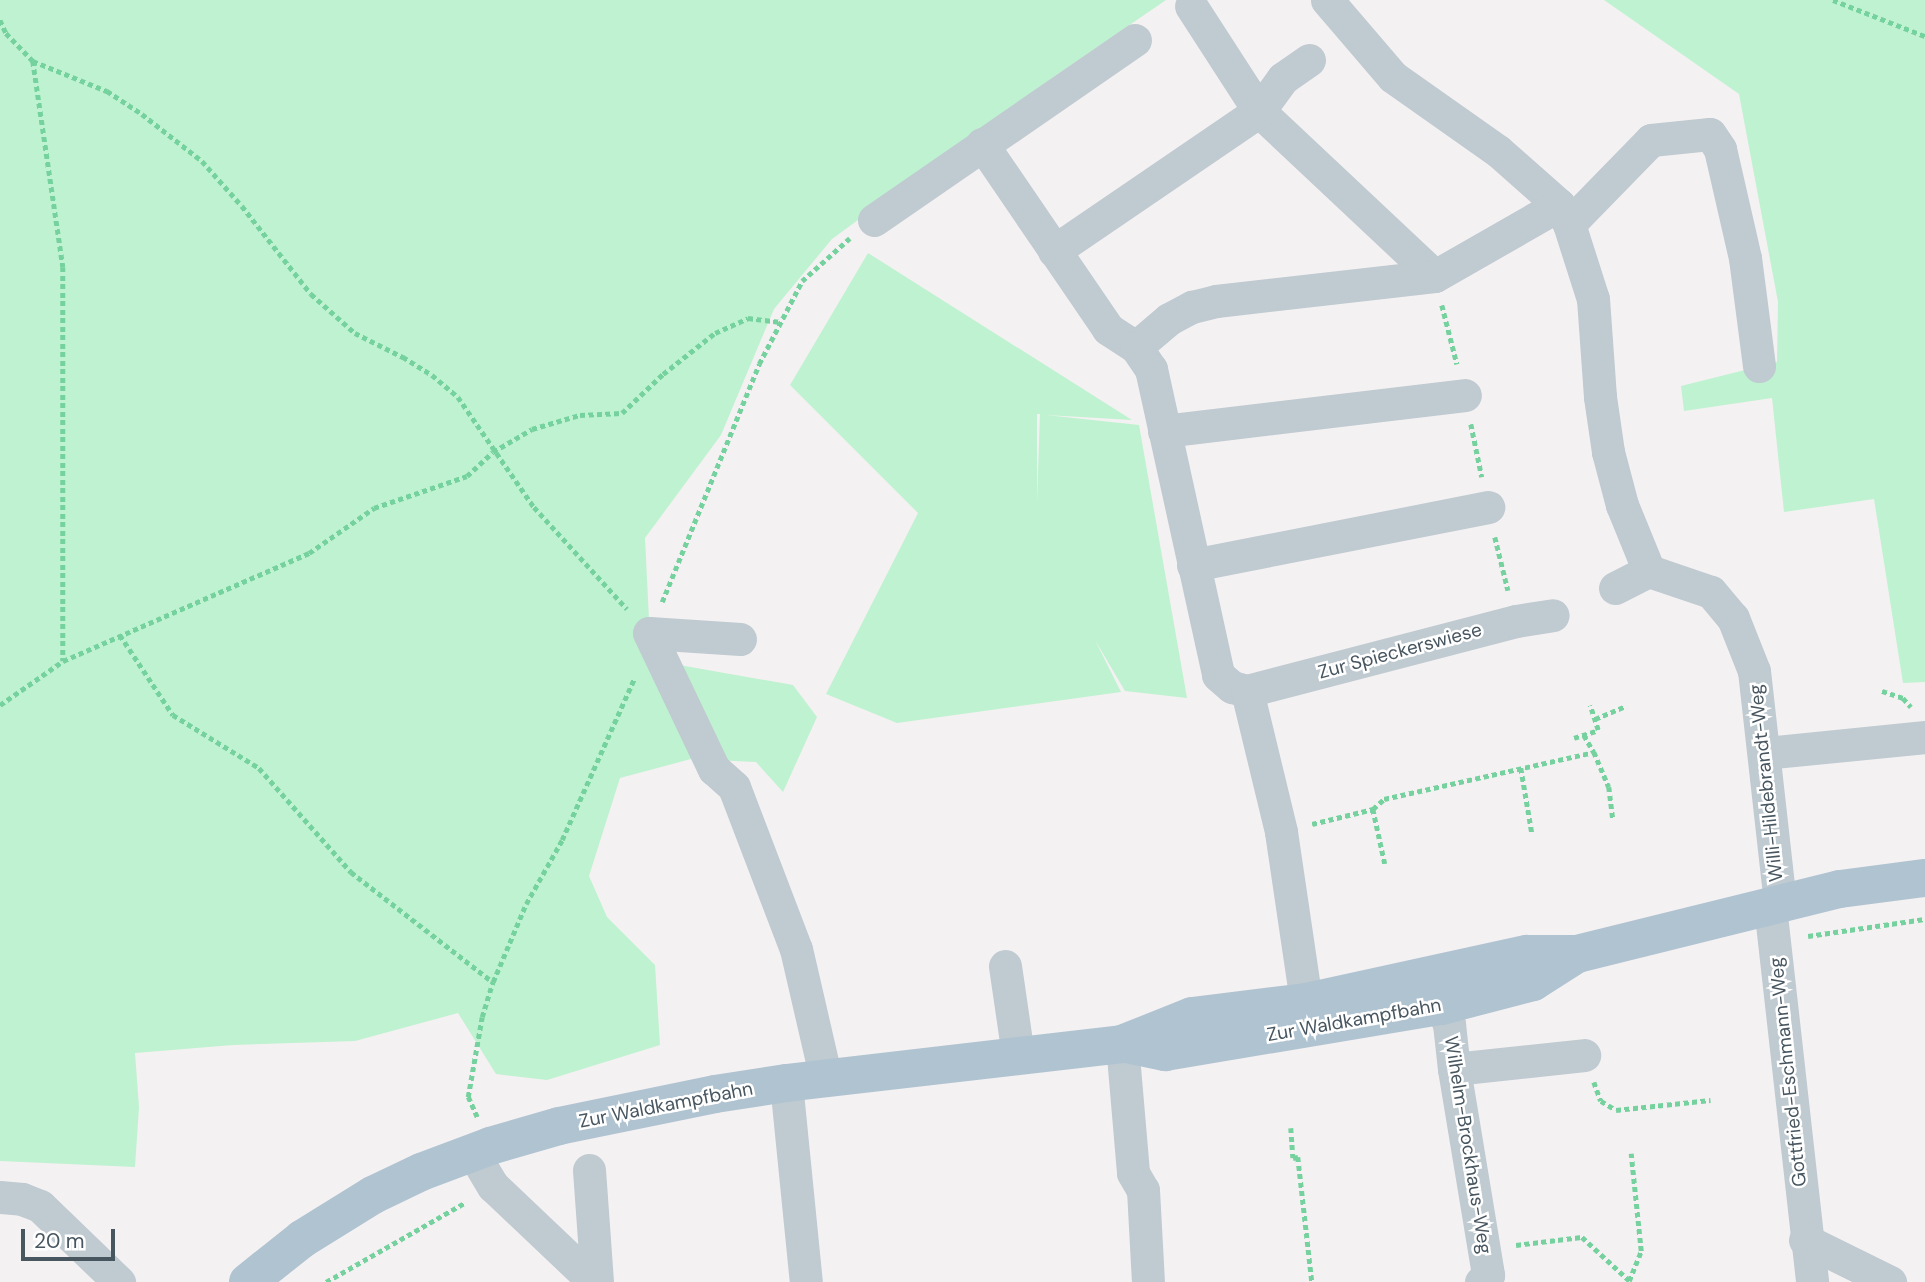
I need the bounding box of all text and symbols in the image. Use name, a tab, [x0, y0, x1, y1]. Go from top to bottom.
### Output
street label: Zur Spieckerswiese	[1316, 618, 1484, 684]
street label: Willi-Hildebrandt-Weg	[1744, 683, 1788, 883]
street label: Gottfried-Eschmann-Weg	[1765, 956, 1811, 1188]
street label: Zur Waldkampfbahn	[1265, 993, 1443, 1047]
street label: Wilhelm-Brockhaus-Weg	[1440, 1034, 1496, 1256]
street label: Zur Waldkampfbahn	[577, 1077, 755, 1133]
scale bar	[24, 1216, 119, 1260]
text: 20 m	[34, 1227, 85, 1255]

